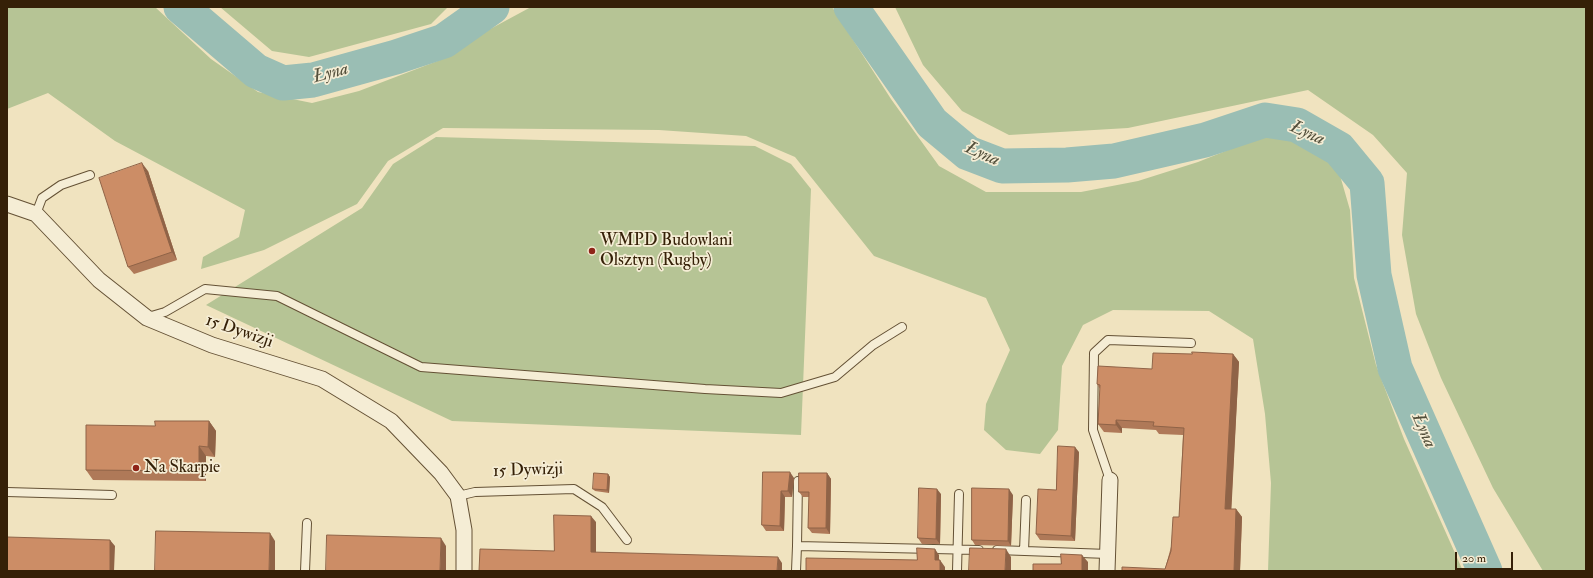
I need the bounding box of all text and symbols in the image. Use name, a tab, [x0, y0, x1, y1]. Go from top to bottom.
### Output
water label: Łyna	[311, 59, 351, 89]
water label: Łyna	[1286, 117, 1328, 151]
water label: Łyna	[961, 138, 1003, 172]
place label: WMPD Budowlani Olsztyn (Rugby)	[600, 231, 733, 271]
marker: WMPD Budowlani Olsztyn (Rugby)	[587, 246, 597, 256]
street label: 15 Dywizji	[203, 311, 275, 353]
water label: Łyna	[1406, 410, 1440, 452]
place label: Na Skarpie	[144, 458, 220, 478]
street label: 15 Dywizji	[493, 460, 563, 482]
marker: Na Skarpie	[131, 463, 141, 473]
scale bar	[1457, 544, 1515, 570]
text: 20 m	[1462, 551, 1486, 566]

